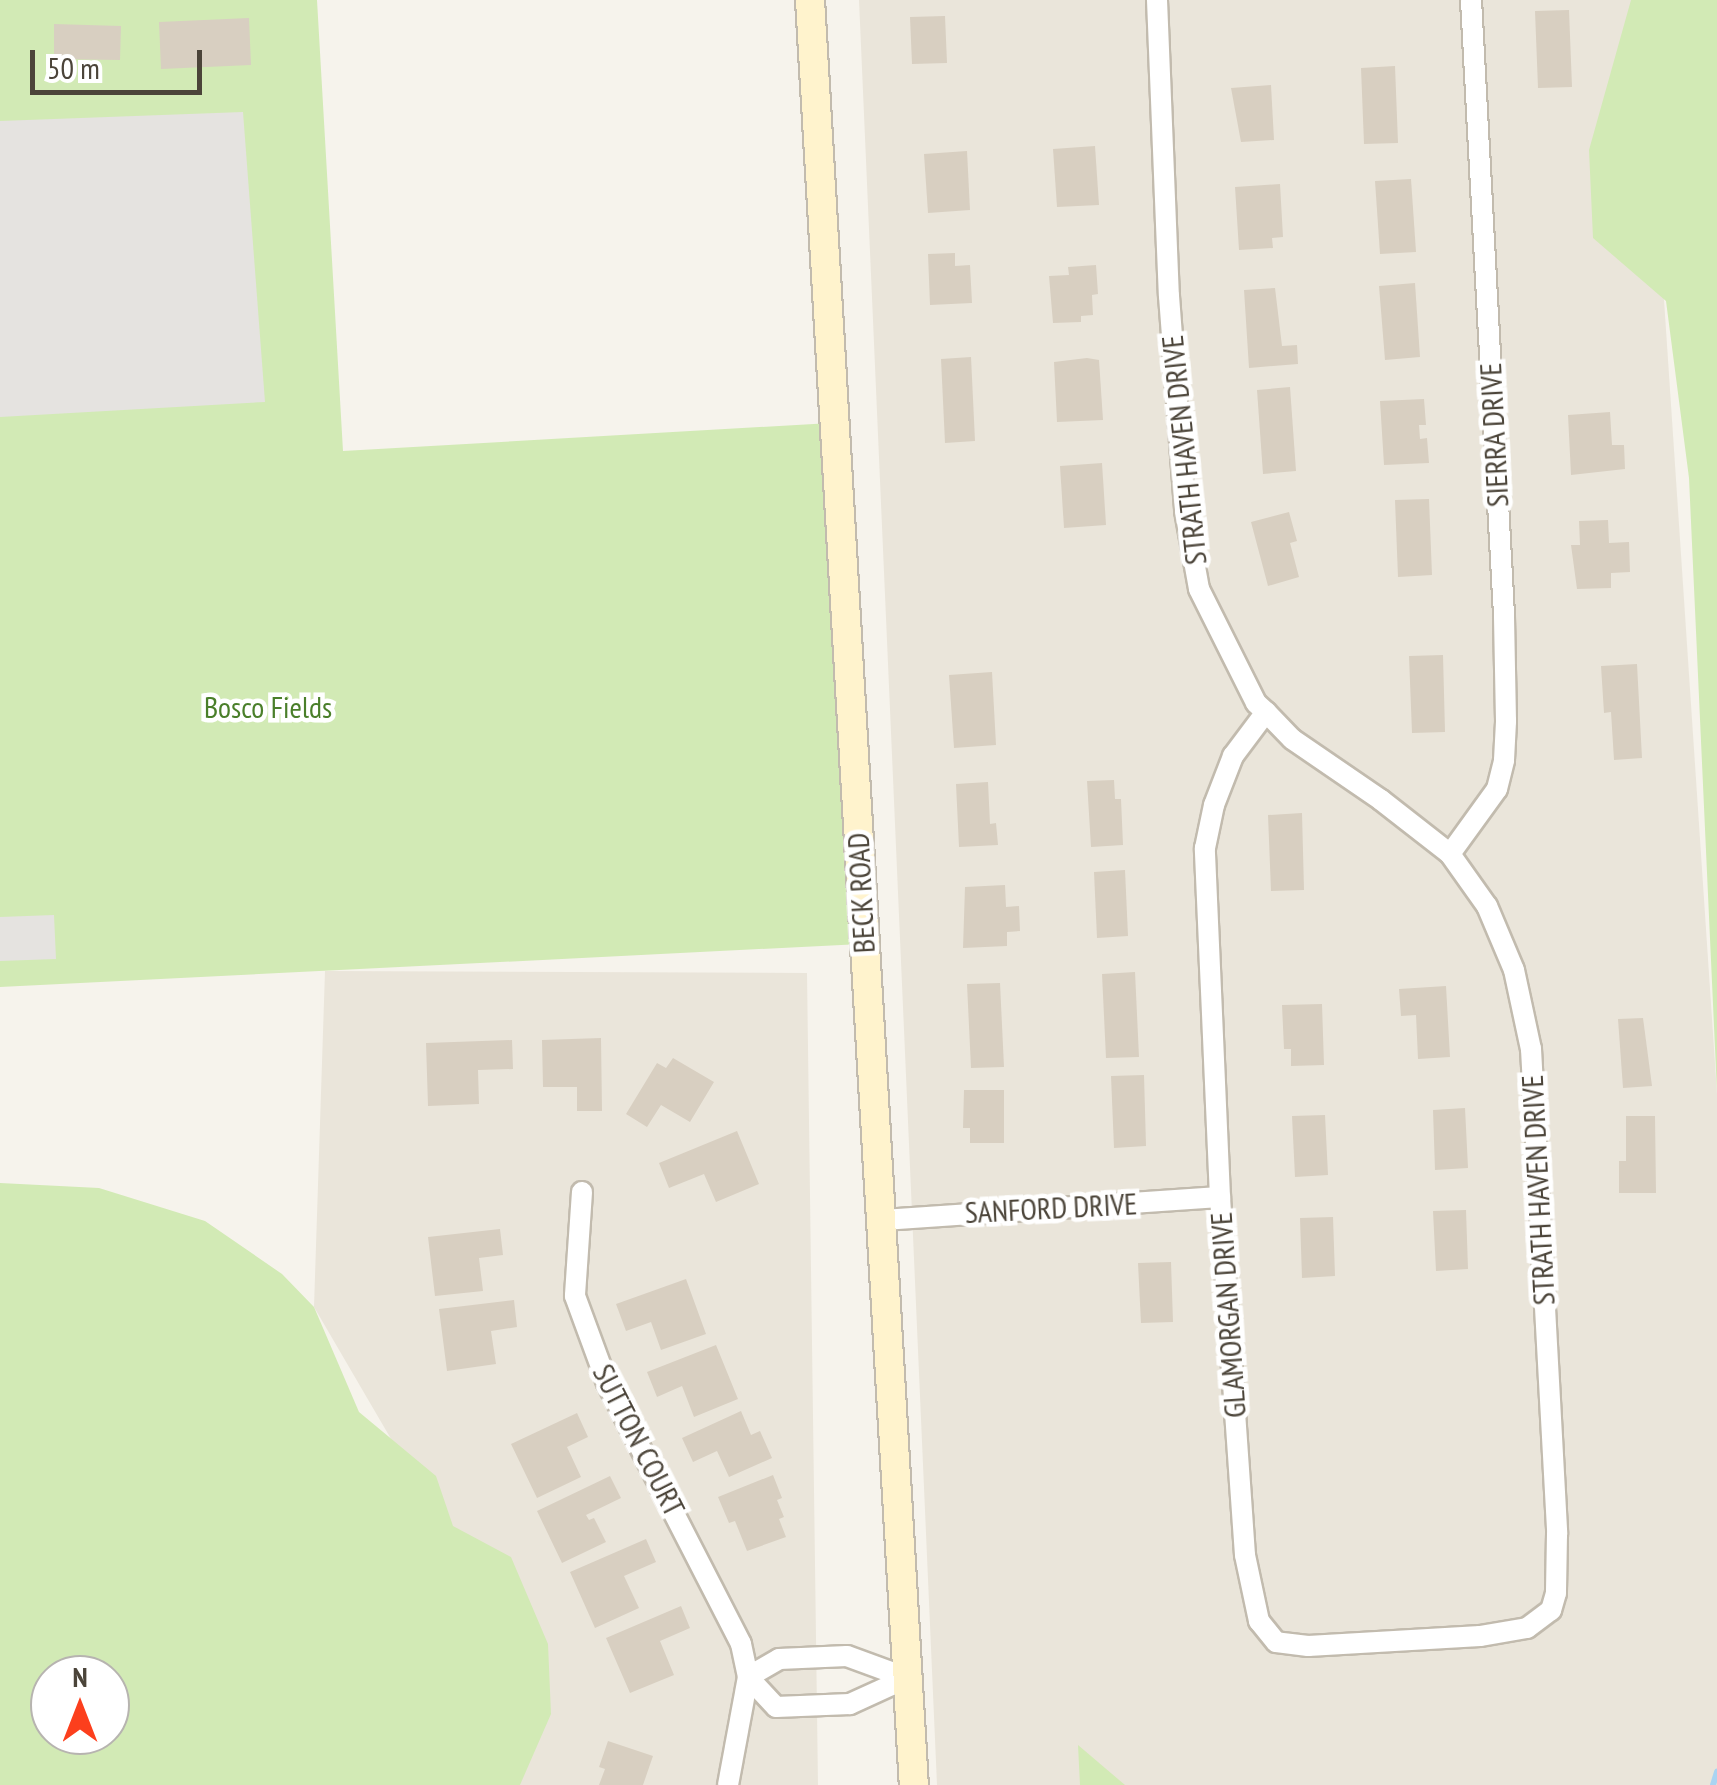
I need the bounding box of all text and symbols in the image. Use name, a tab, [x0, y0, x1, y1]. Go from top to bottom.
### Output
scale bar	[35, 30, 208, 92]
text: 50 m	[47, 48, 100, 87]
street label: STRATH HAVEN DRIVE	[1154, 333, 1214, 567]
street label: SIERRA DRIVE	[1472, 362, 1516, 508]
park label: Bosco Fields	[204, 689, 332, 725]
street label: BECK ROAD	[840, 832, 882, 954]
street label: STRATH HAVEN DRIVE	[1514, 1074, 1562, 1306]
street label: SANFORD DRIVE	[964, 1186, 1138, 1230]
street label: GLAMORGAN DRIVE	[1203, 1211, 1253, 1419]
street label: SUTTON COURT	[585, 1358, 693, 1522]
north arrow	[30, 1655, 130, 1755]
text: N	[72, 1658, 88, 1695]

